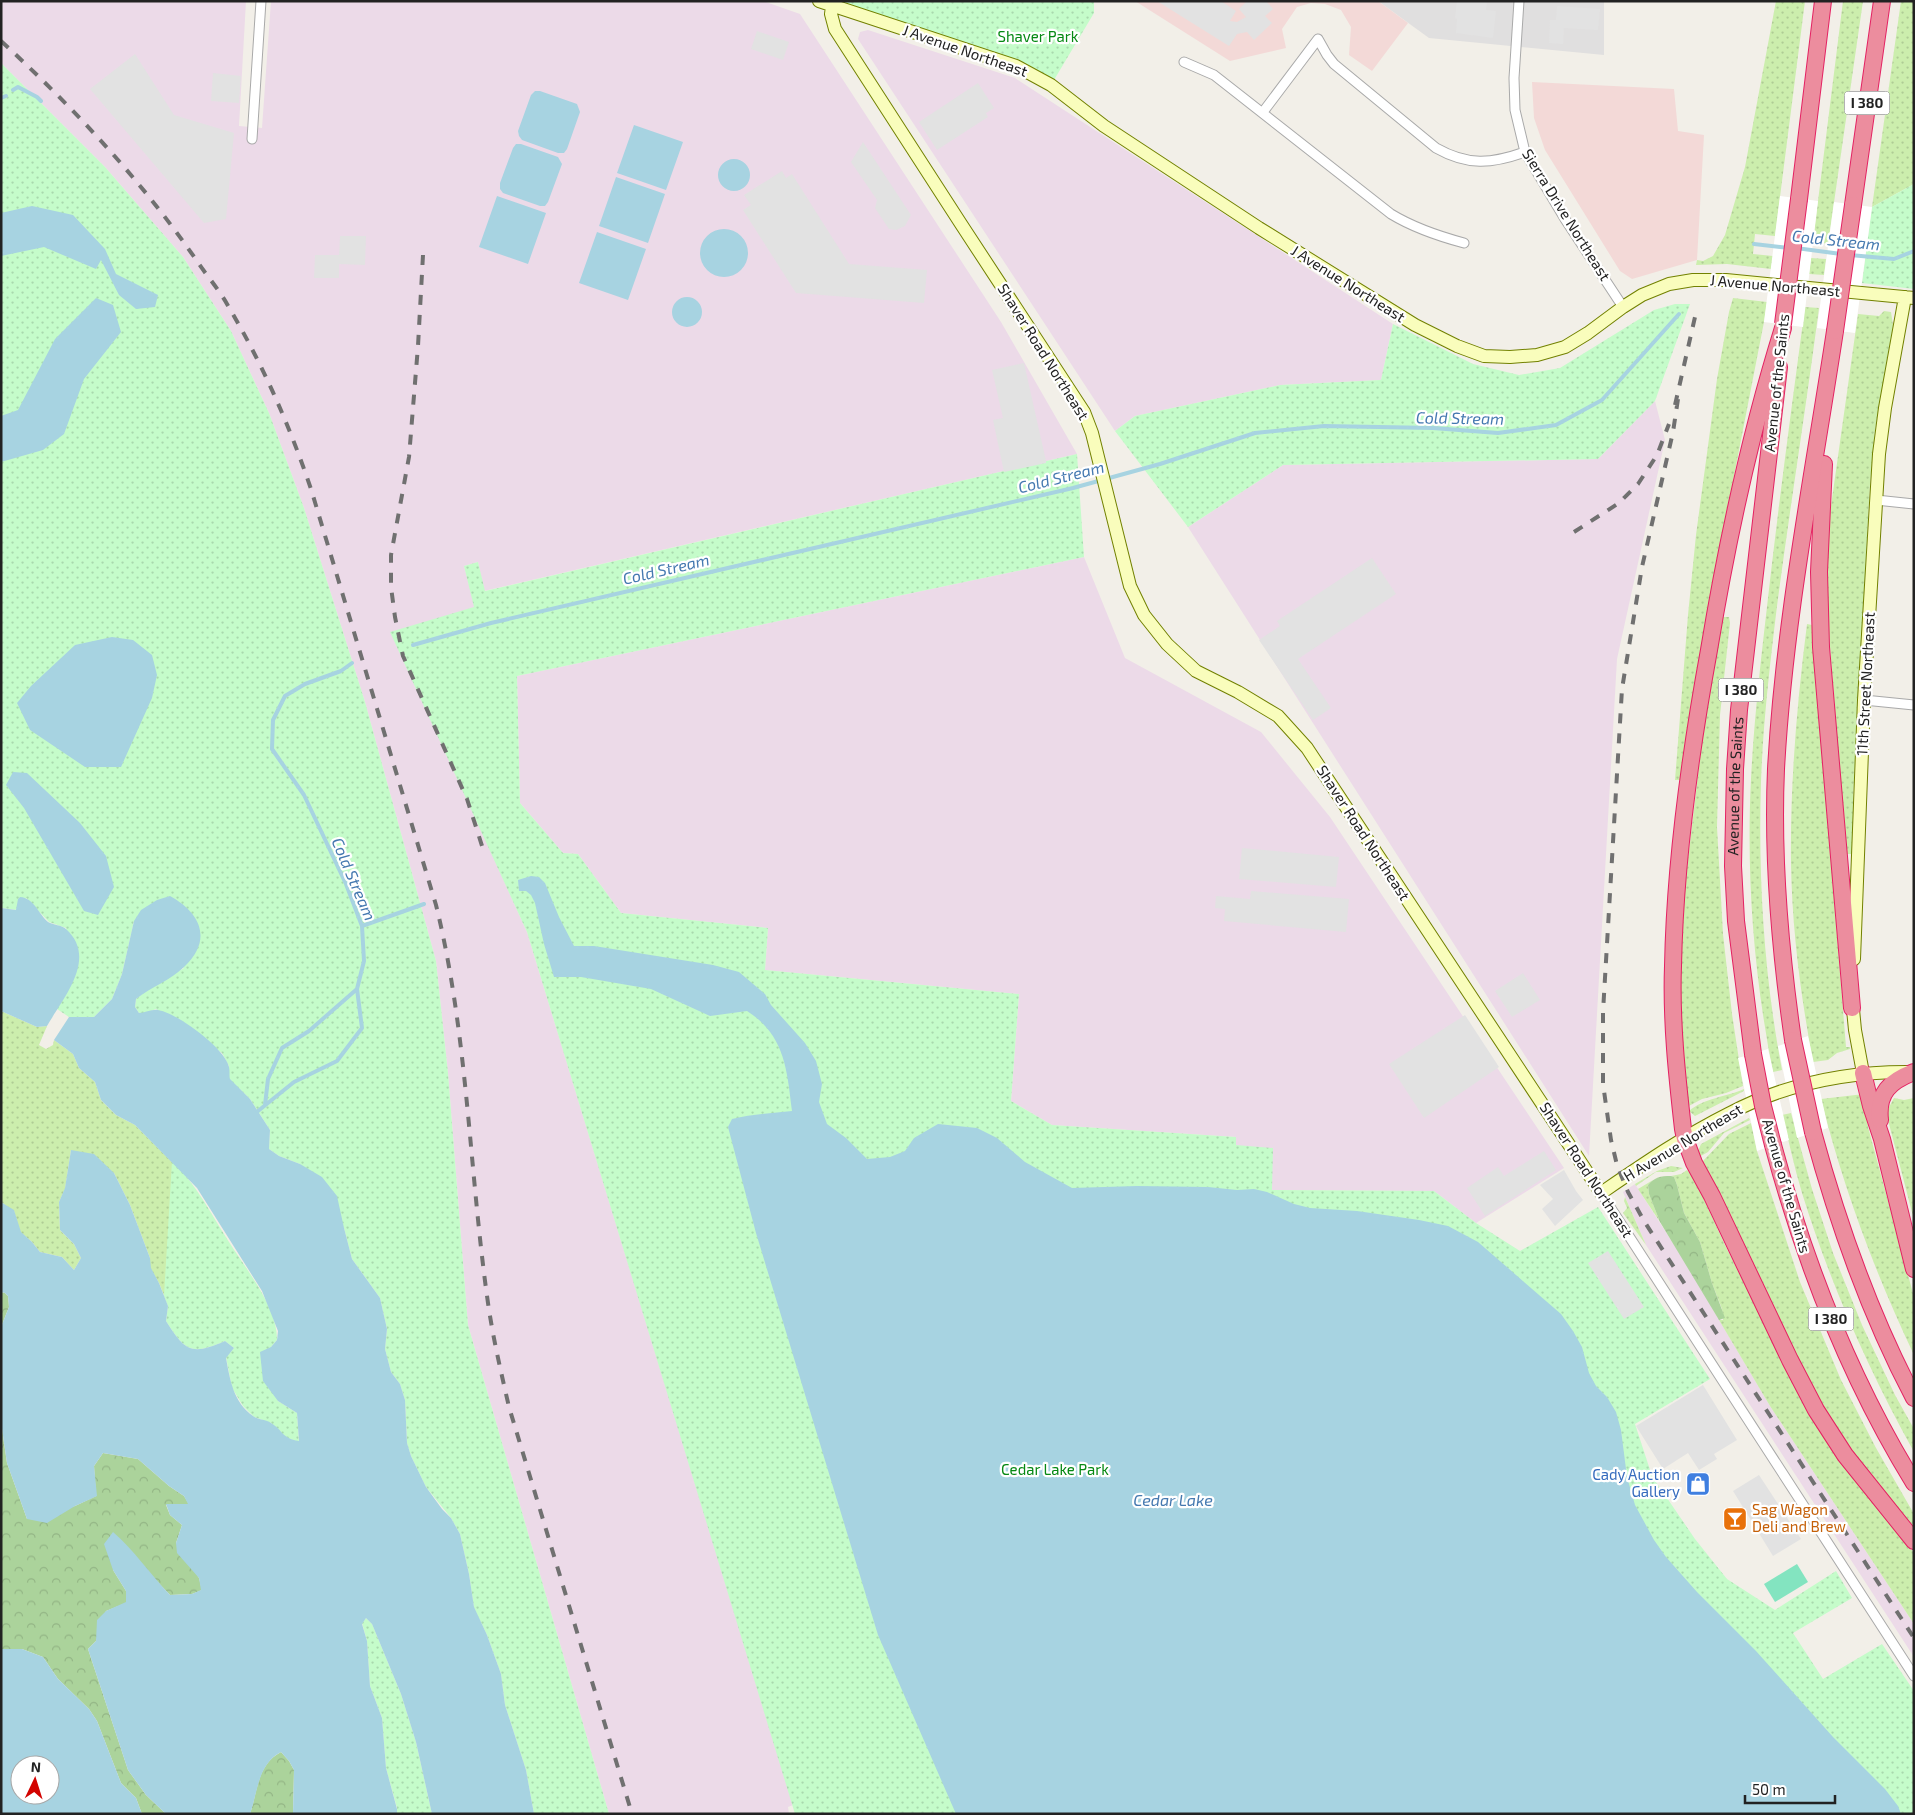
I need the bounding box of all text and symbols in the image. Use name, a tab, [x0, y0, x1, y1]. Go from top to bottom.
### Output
street label: J Avenue Northeast	[901, 20, 1030, 80]
park label: Shaver Park	[997, 27, 1079, 45]
road number: I 380	[1844, 92, 1890, 115]
street label: Sierra Drive Northeast	[1519, 145, 1615, 284]
water label: Cold Stream	[1791, 225, 1881, 254]
street label: J Avenue Northeast	[1288, 241, 1409, 326]
street label: J Avenue Northeast	[1709, 270, 1841, 300]
street label: Shaver Road Northeast	[995, 280, 1093, 423]
street label: Avenue of the Saints	[1760, 313, 1792, 453]
water label: Cold Stream	[1416, 407, 1504, 428]
water label: Cold Stream	[1016, 457, 1106, 496]
water label: Cold Stream	[621, 549, 711, 588]
street label: 11th Street Northeast	[1852, 611, 1878, 756]
road number: I 380	[1718, 678, 1764, 702]
street label: Avenue of the Saints	[1723, 716, 1747, 856]
street label: Shaver Road Northeast	[1313, 762, 1414, 904]
water label: Cold Stream	[328, 834, 380, 923]
street label: Shaver Road Northeast	[1536, 1099, 1637, 1241]
street label: H Avenue Northeast	[1620, 1099, 1746, 1185]
street label: Avenue of the Saints	[1759, 1117, 1815, 1255]
road number: I 380	[1808, 1308, 1854, 1330]
park label: Cedar Lake Park	[1001, 1460, 1109, 1478]
place label: Cady Auction Gallery	[1592, 1465, 1680, 1500]
shop icon: Cady Auction Gallery	[1685, 1471, 1711, 1497]
water label: Cedar Lake	[1133, 1490, 1213, 1509]
place label: Sag Wagon Deli and Brew	[1752, 1500, 1846, 1535]
bar icon: Sag Wagon Deli and Brew	[1722, 1506, 1748, 1532]
north arrow	[10, 1755, 60, 1805]
text: N	[30, 1758, 42, 1775]
scale bar	[1745, 1772, 1835, 1804]
text: 50 m	[1752, 1780, 1786, 1798]

